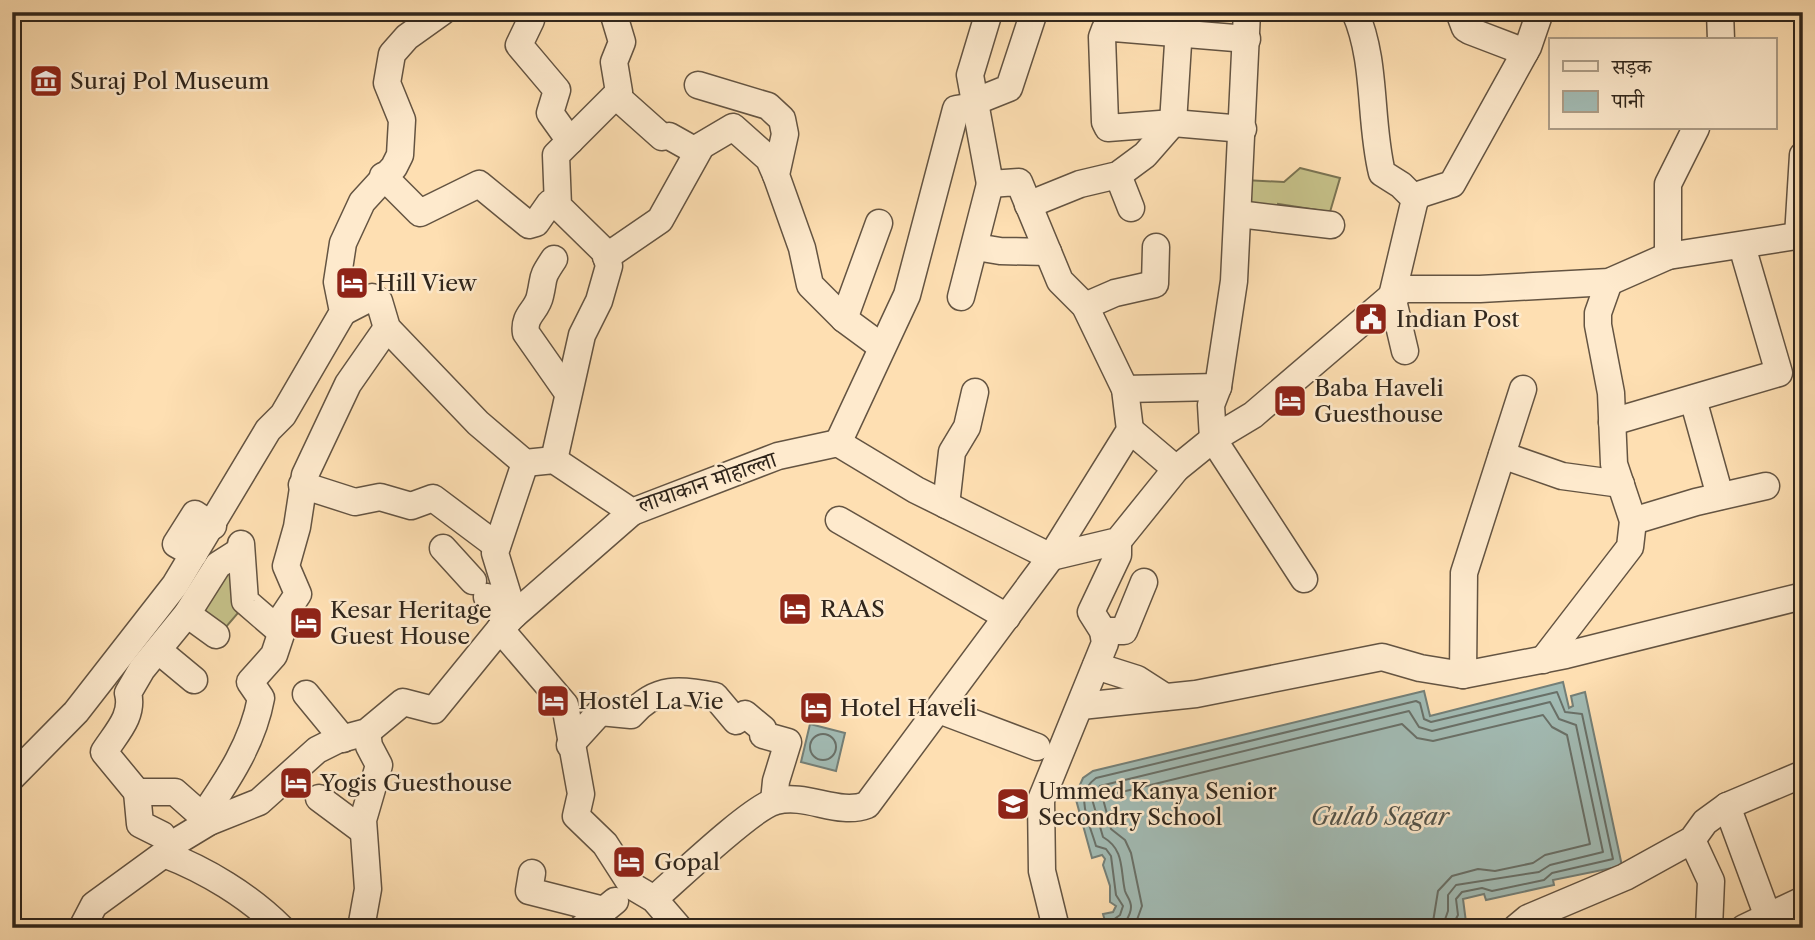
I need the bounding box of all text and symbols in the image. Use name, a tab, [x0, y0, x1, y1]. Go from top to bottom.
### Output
legend	[1549, 38, 1776, 130]
text: सड़क	[1611, 54, 1652, 79]
museum icon: Suraj Pol Museum	[27, 62, 65, 100]
place label: Suraj Pol Museum	[70, 67, 270, 95]
text: पानी	[1611, 88, 1645, 113]
hotel icon: Hill View	[333, 264, 371, 302]
place label: Hill View	[376, 269, 478, 297]
public building icon: Indian Post	[1352, 300, 1390, 338]
place label: Indian Post	[1396, 305, 1519, 333]
place label: Baba Haveli Guesthouse	[1314, 374, 1444, 428]
hotel icon: Baba Haveli Guesthouse	[1271, 382, 1309, 420]
street label: लायाकान मोहाल्ला	[633, 445, 781, 519]
hotel icon: RAAS	[776, 590, 814, 628]
place label: RAAS	[820, 595, 885, 623]
place label: Kesar Heritage Guest House	[330, 596, 492, 650]
hotel icon: Kesar Heritage Guest House	[287, 604, 325, 642]
hotel icon: Hostel La Vie	[534, 682, 572, 720]
place label: Hostel La Vie	[578, 687, 724, 715]
hotel icon: Hotel Haveli	[797, 689, 835, 727]
place label: Hotel Haveli	[840, 694, 977, 722]
hotel icon: Yogis Guesthouse	[277, 764, 315, 802]
place label: Yogis Guesthouse	[319, 769, 512, 797]
place label: Ummed Kanya Senior Secondry School	[1038, 777, 1277, 831]
school or university icon: Ummed Kanya Senior Secondry School	[994, 785, 1032, 823]
water label: Gulab Sagar	[1311, 802, 1451, 831]
hotel icon: Gopal	[610, 843, 648, 881]
place label: Gopal	[654, 848, 720, 876]

